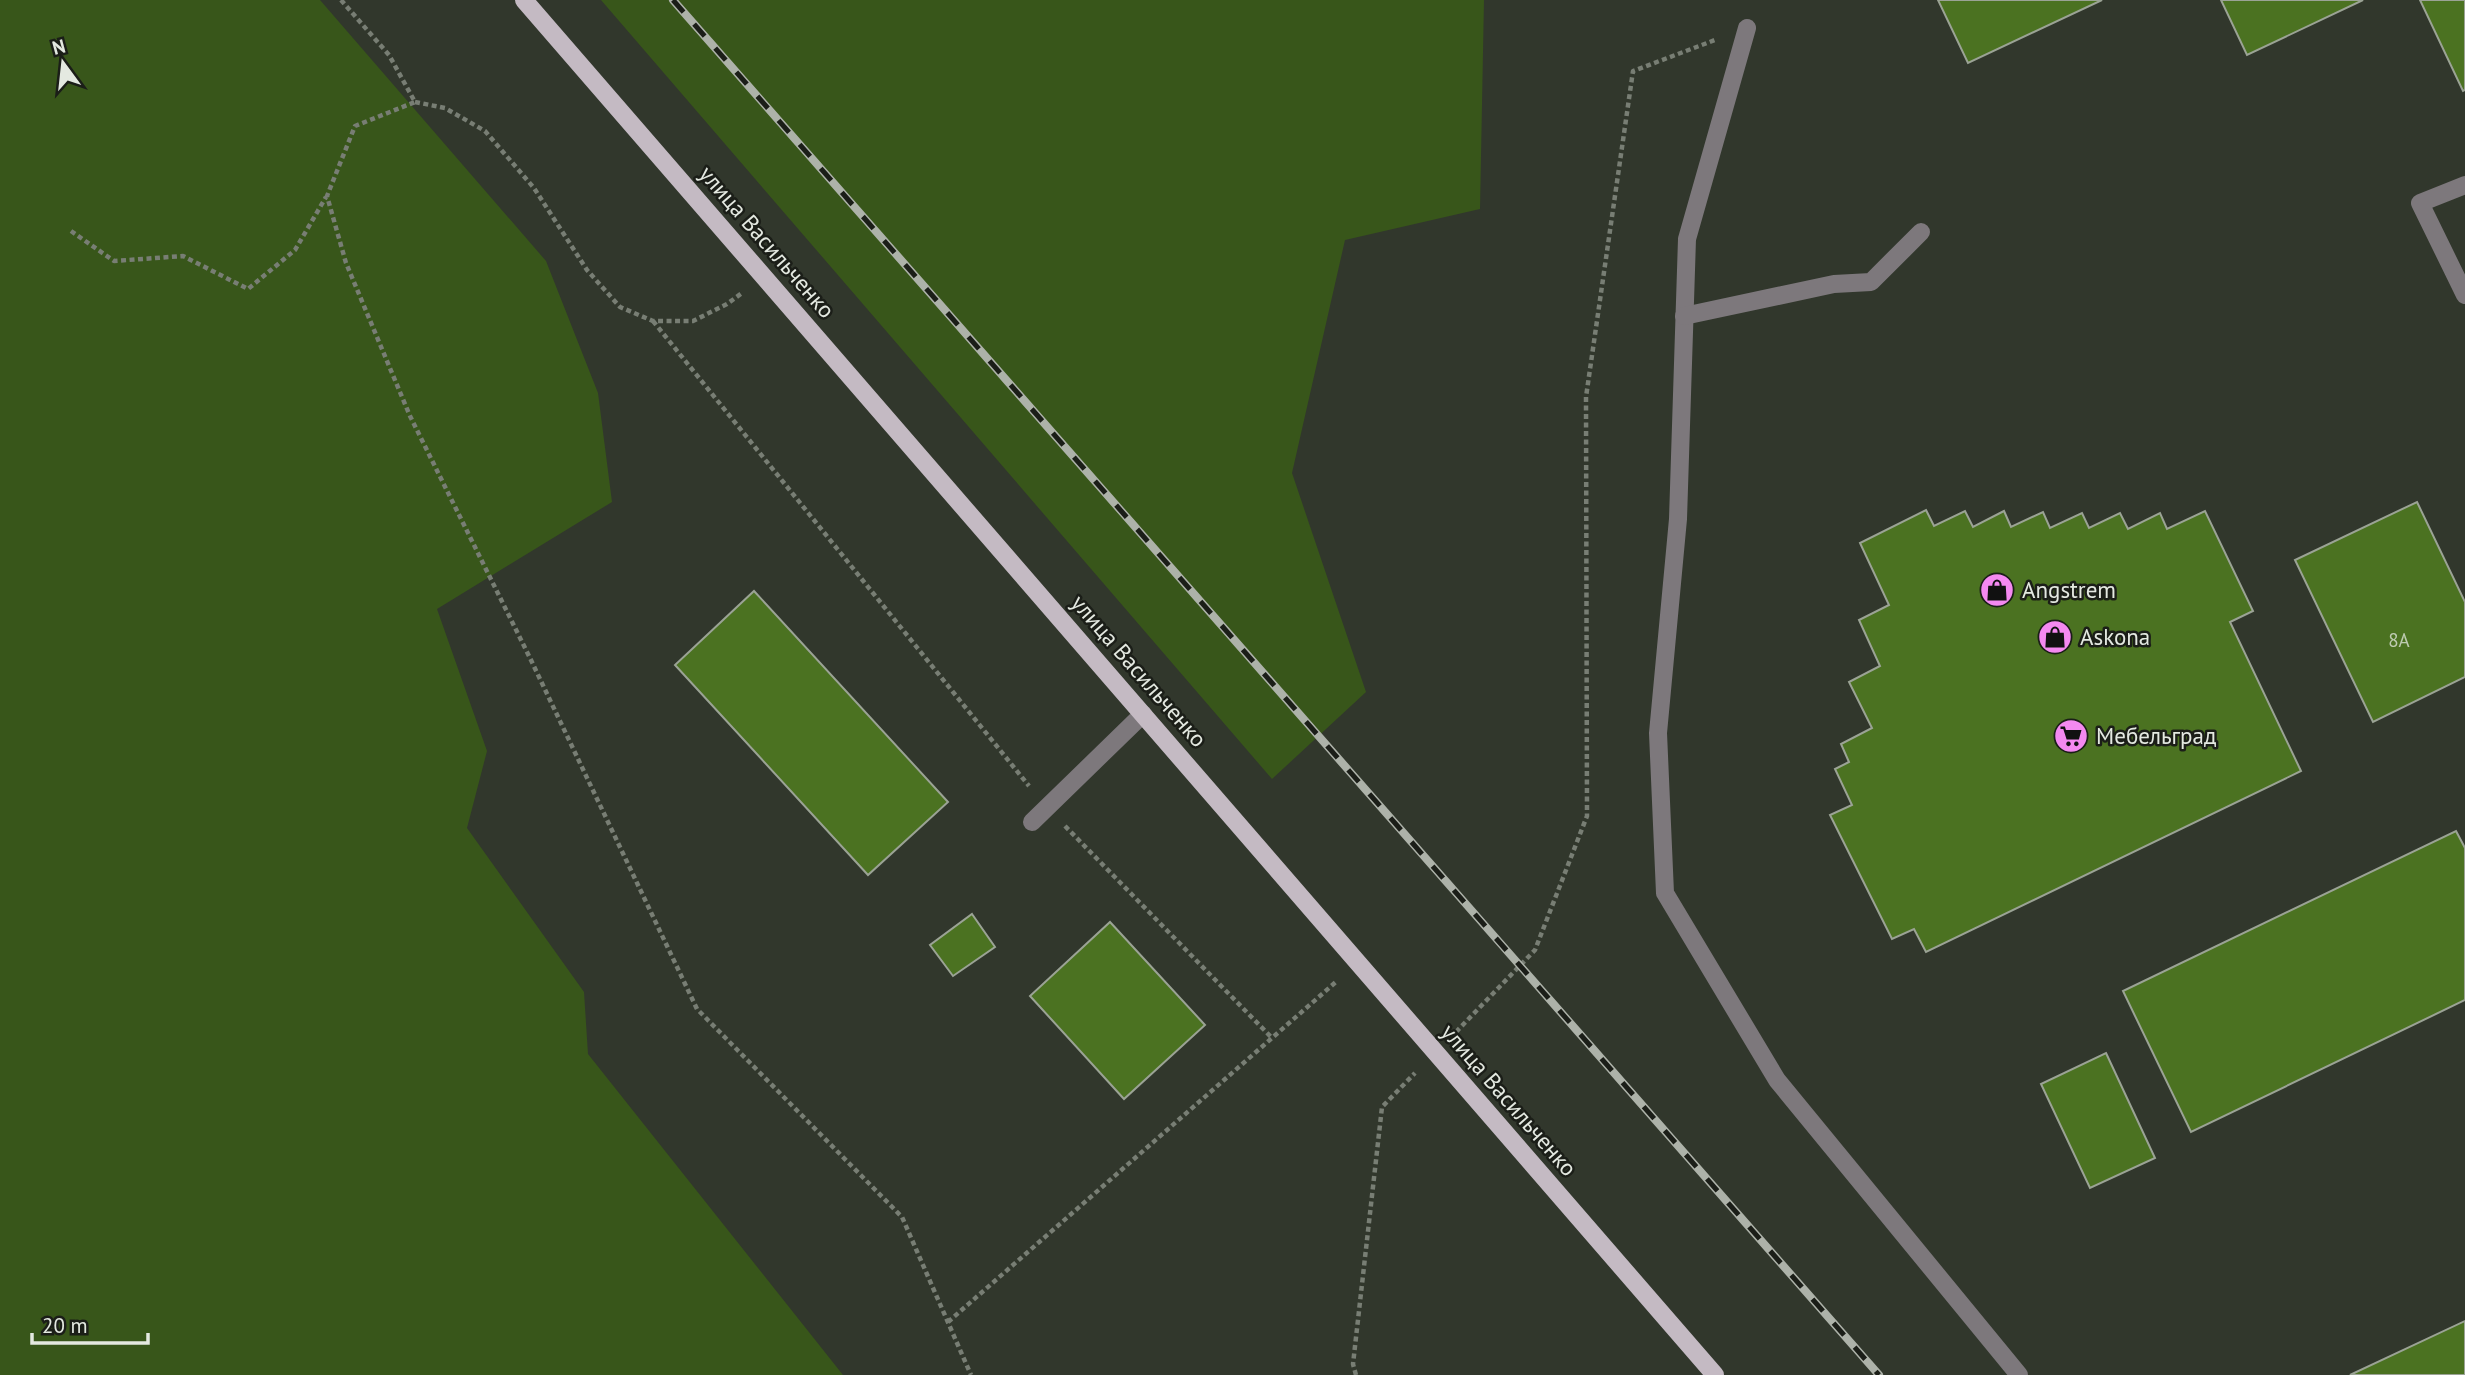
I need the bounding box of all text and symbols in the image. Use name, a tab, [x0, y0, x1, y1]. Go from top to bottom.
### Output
north arrow	[28, 28, 98, 98]
text: N	[49, 33, 68, 60]
street label: улица Васильченко	[693, 160, 841, 324]
shop icon: Angstrem	[1978, 571, 2016, 609]
place label: Angstrem	[2022, 575, 2116, 604]
street label: улица Васильченко	[1065, 589, 1213, 753]
shop icon: Askona	[2036, 618, 2074, 656]
place label: Askona	[2080, 622, 2150, 651]
house number: 8А	[2388, 628, 2410, 652]
supermarket icon: Мебельград	[2052, 717, 2090, 755]
place label: Мебельград	[2096, 721, 2216, 750]
street label: улица Васильченко	[1435, 1018, 1583, 1182]
scale bar	[32, 1302, 147, 1346]
text: 20 m	[42, 1312, 88, 1339]

